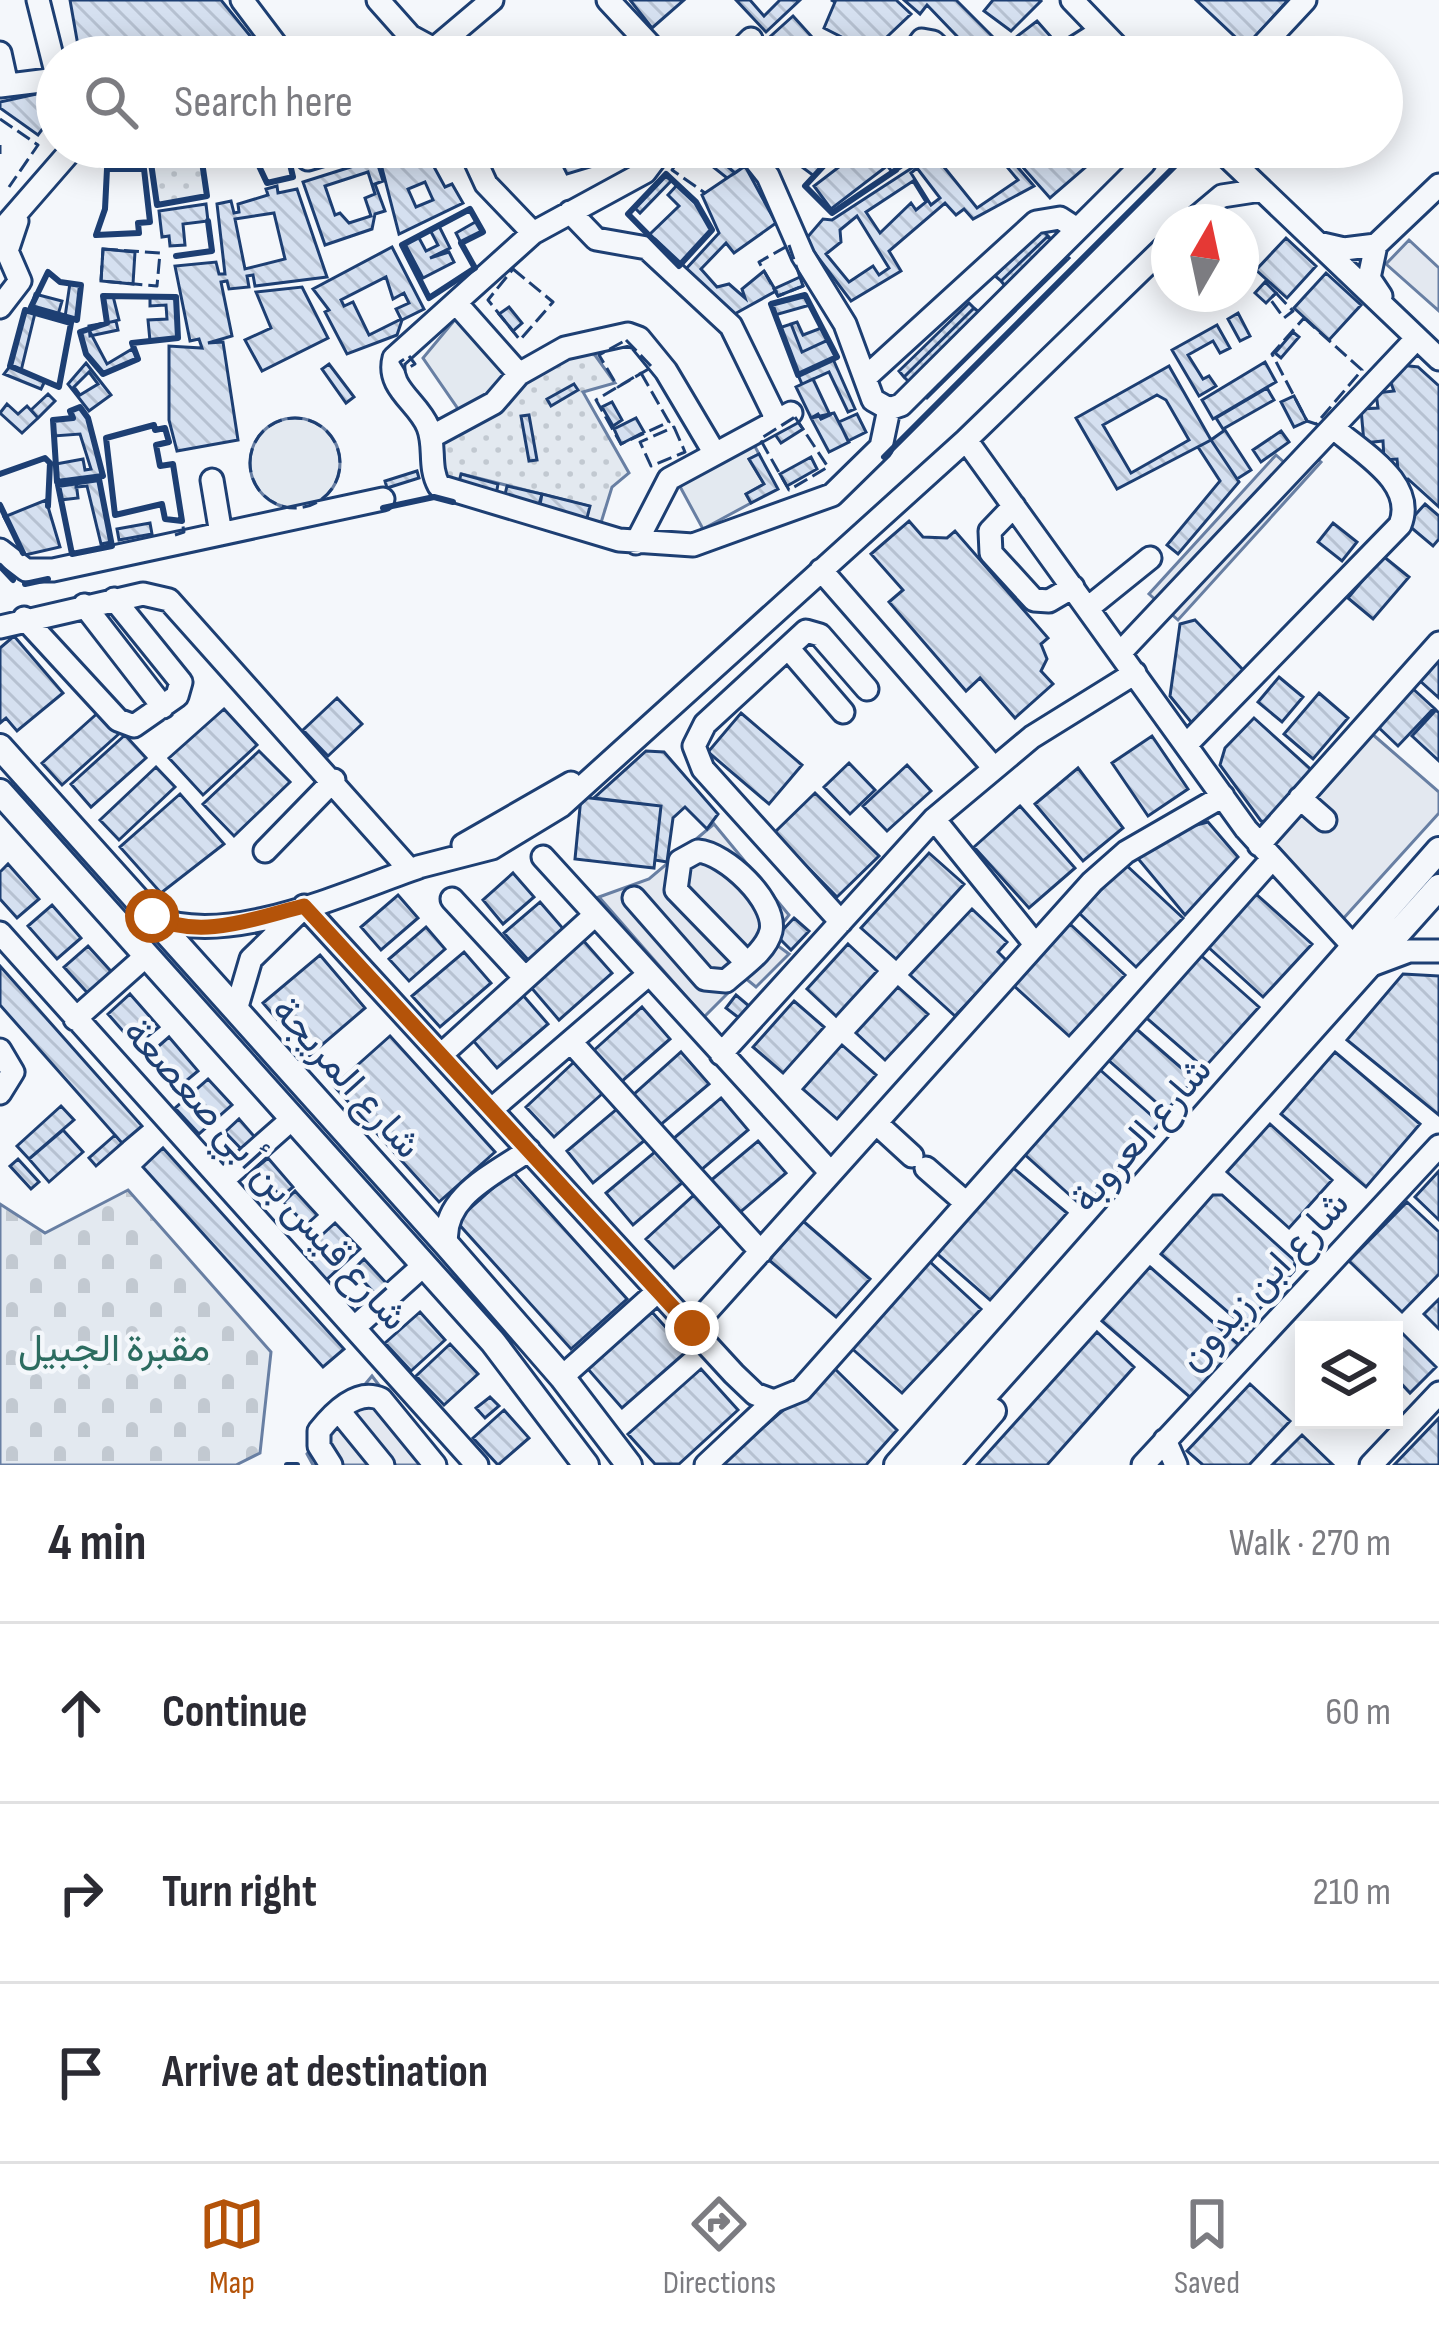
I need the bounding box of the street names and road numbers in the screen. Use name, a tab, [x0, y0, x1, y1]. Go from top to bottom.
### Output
street label: شارع المريجة	[260, 987, 431, 1169]
street label: شارع قيس بن أبي صعصعة	[108, 1009, 417, 1345]
street label: شارع العروبة	[1062, 1048, 1223, 1223]
street label: شارع ابن زيدون	[1169, 1181, 1360, 1382]

